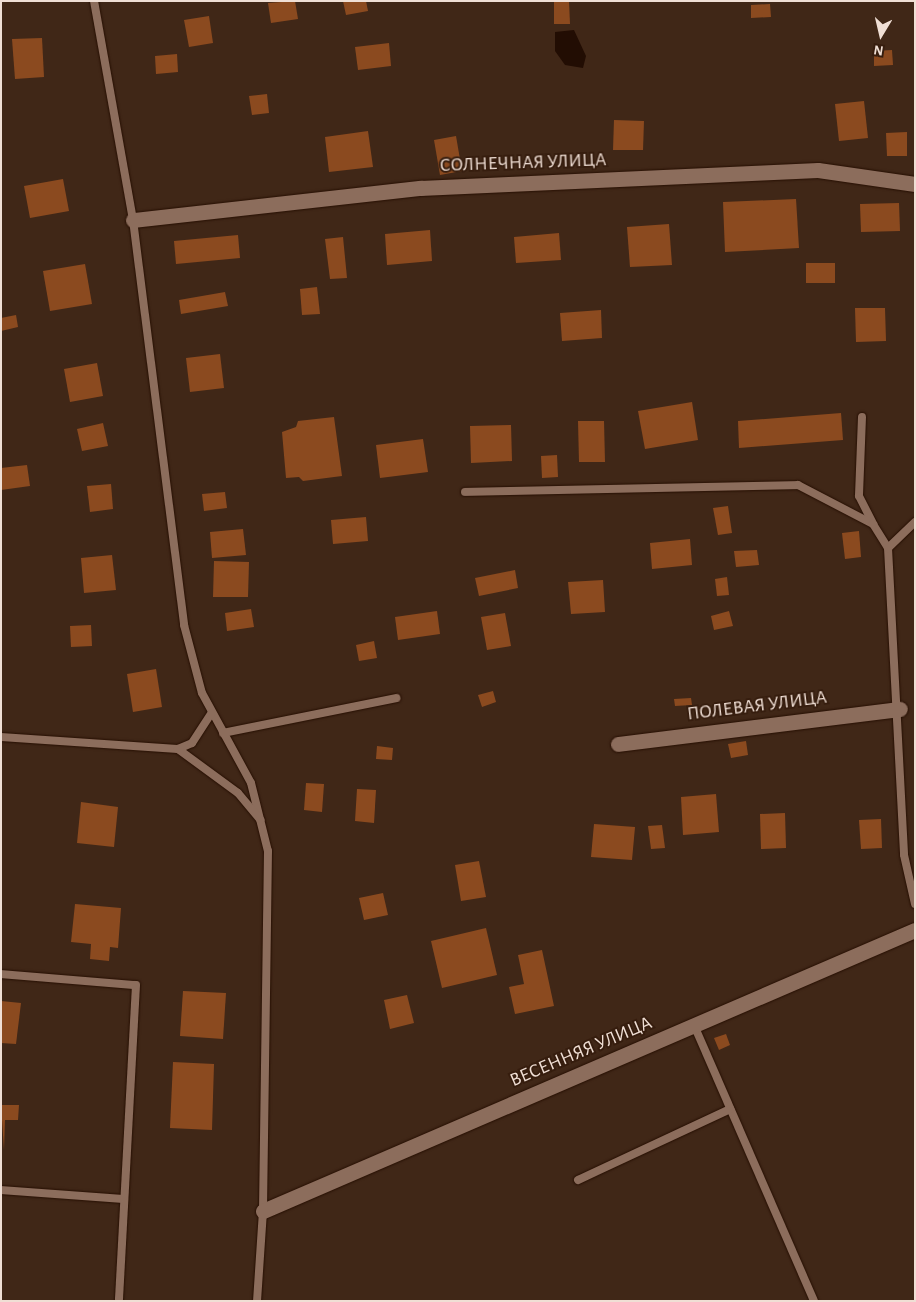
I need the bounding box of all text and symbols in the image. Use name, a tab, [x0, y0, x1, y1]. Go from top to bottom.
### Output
north arrow	[856, 10, 906, 60]
text: N	[873, 42, 885, 57]
street label: СОЛНЕЧНАЯ УЛИЦА	[439, 149, 607, 177]
street label: ПОЛЕВАЯ УЛИЦА	[686, 686, 828, 726]
street label: ВЕСЕННЯЯ УЛИЦА	[507, 1012, 655, 1092]

